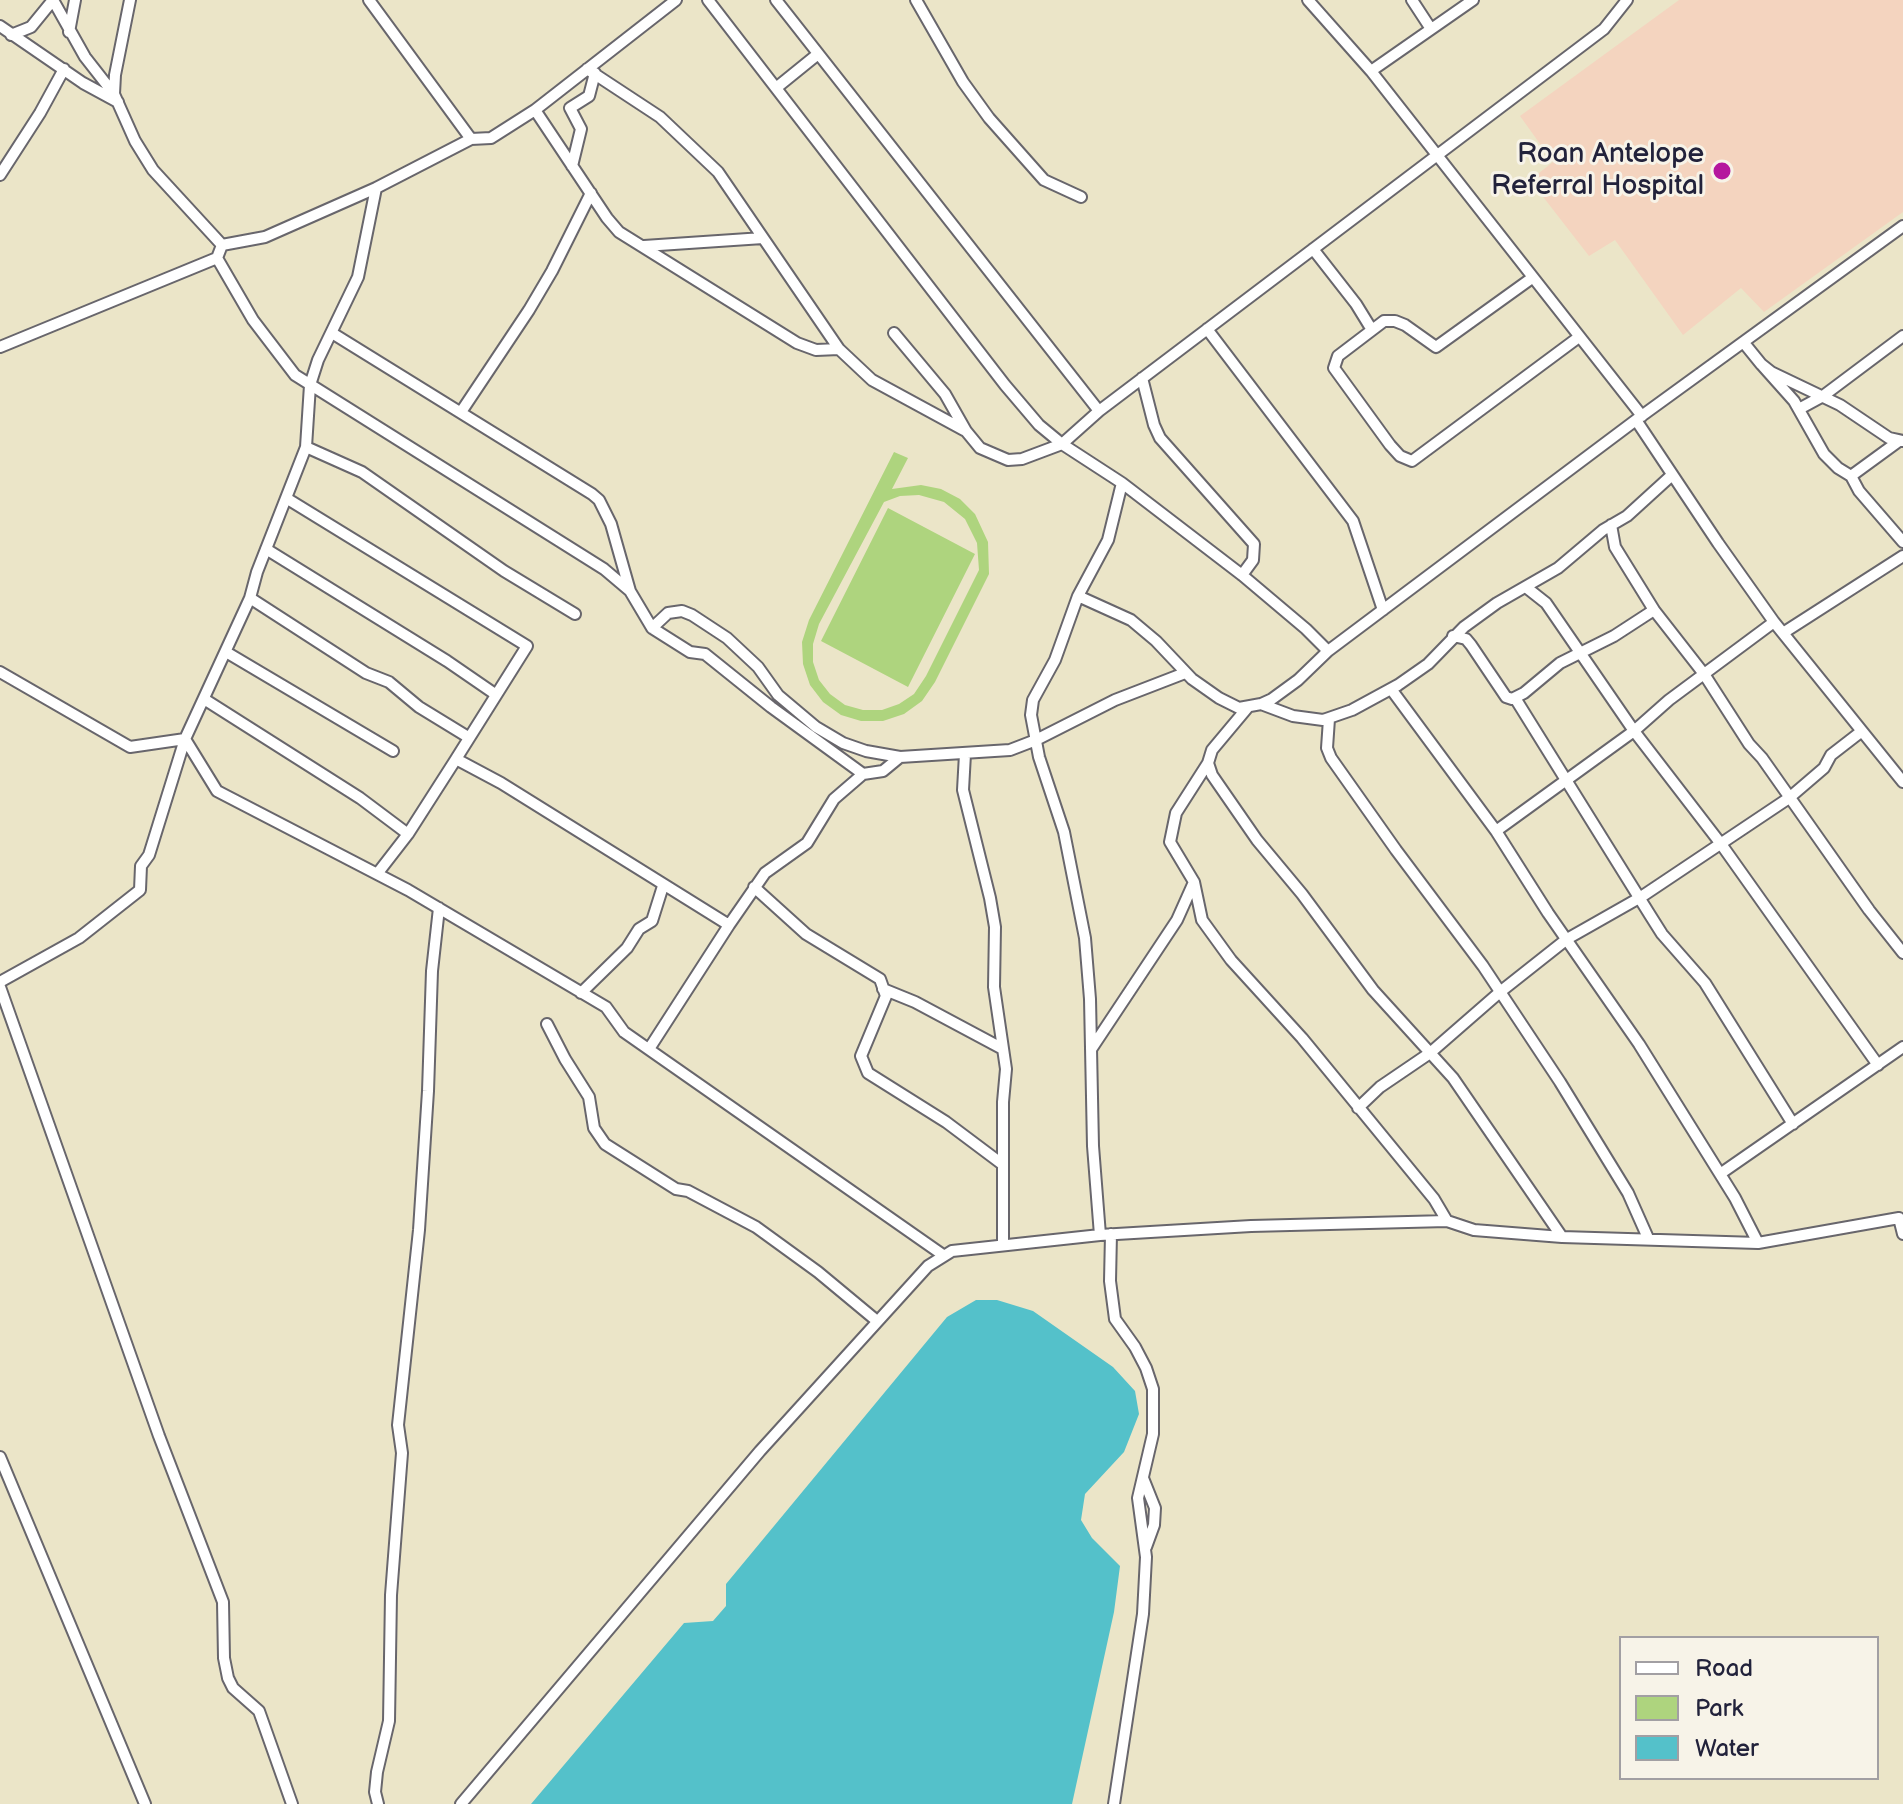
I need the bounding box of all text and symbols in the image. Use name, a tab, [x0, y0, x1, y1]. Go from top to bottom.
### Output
place label: Roan Antelope Referral Hospital	[1491, 138, 1704, 204]
marker: Roan Antelope Referral Hospital	[1711, 160, 1733, 182]
legend	[1619, 1636, 1879, 1780]
text: Road	[1695, 1654, 1753, 1683]
text: Park	[1695, 1694, 1743, 1723]
text: Water	[1695, 1734, 1759, 1763]

